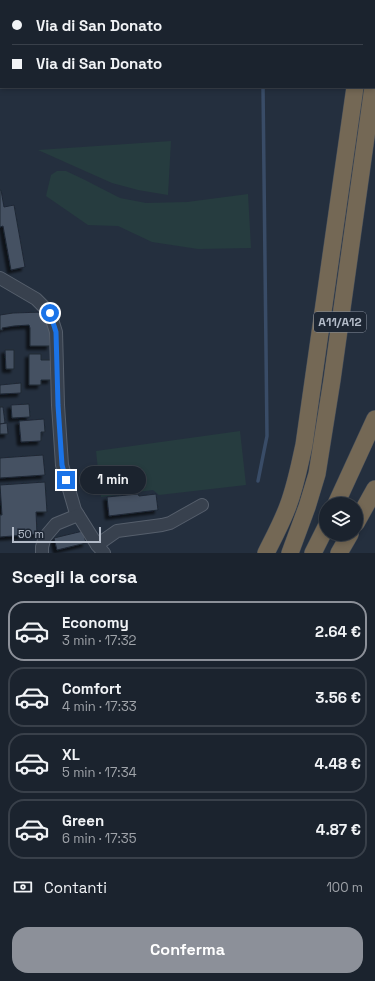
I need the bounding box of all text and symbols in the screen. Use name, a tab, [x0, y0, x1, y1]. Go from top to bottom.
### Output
text: Via di San Donato	[36, 16, 162, 35]
text: Via di San Donato	[36, 54, 162, 73]
route start	[41, 304, 59, 322]
road number: A11/A12	[314, 312, 366, 332]
callout: 1 min	[80, 466, 146, 494]
route end	[57, 471, 75, 489]
text: 1 min	[97, 471, 129, 488]
map controls	[319, 497, 363, 541]
button: layers	[319, 497, 363, 541]
scale bar	[12, 525, 101, 544]
text: 50 m	[18, 527, 44, 541]
text: Scegli la corsa	[12, 565, 137, 588]
icon: car	[14, 613, 50, 649]
text: Economy	[62, 613, 129, 632]
text: 2.64 €	[315, 622, 361, 641]
text: 3 min · 17:32	[62, 632, 136, 649]
icon: car	[14, 679, 50, 715]
text: Comfort	[62, 679, 122, 698]
text: 3.56 €	[315, 688, 361, 707]
text: 4 min · 17:33	[62, 698, 137, 715]
icon: car	[14, 745, 50, 781]
text: XL	[62, 745, 80, 764]
text: 4.48 €	[314, 754, 361, 773]
text: 5 min · 17:34	[62, 764, 137, 781]
icon: car	[14, 811, 50, 847]
text: Green	[62, 811, 104, 830]
text: 4.87 €	[316, 820, 361, 839]
text: 6 min · 17:35	[62, 830, 136, 847]
icon: cash	[12, 876, 34, 898]
text: Contanti	[44, 878, 107, 897]
text: 100 m	[326, 879, 363, 896]
button: Conferma	[12, 927, 363, 973]

